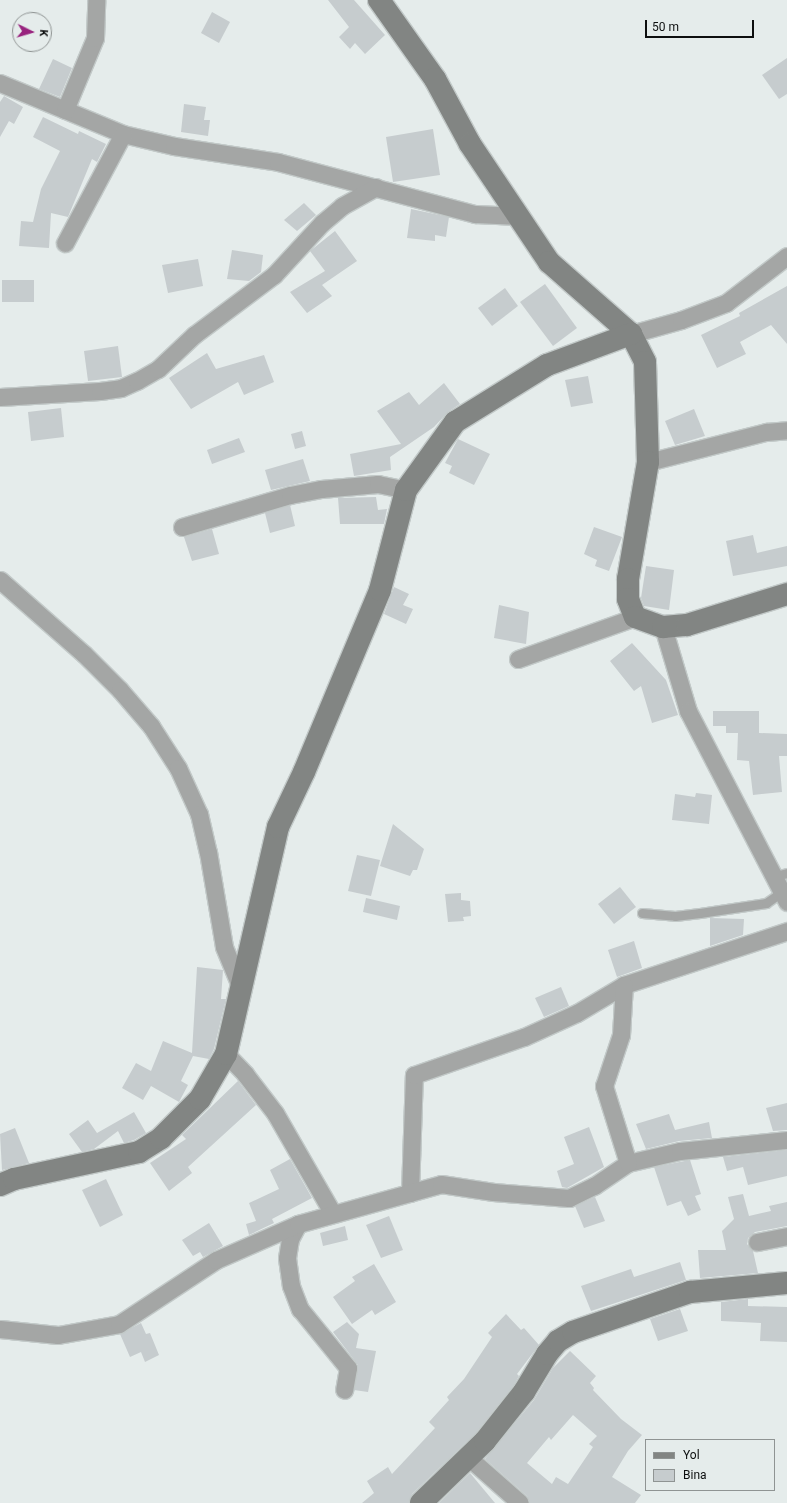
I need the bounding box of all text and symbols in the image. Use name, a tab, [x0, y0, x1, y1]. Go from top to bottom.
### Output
north arrow	[12, 12, 52, 52]
scale bar	[647, 12, 756, 38]
text: 50 m	[652, 20, 679, 34]
text: K	[37, 29, 50, 37]
legend	[645, 1439, 775, 1491]
text: Yol	[683, 1448, 700, 1462]
text: Bina	[683, 1468, 707, 1482]

